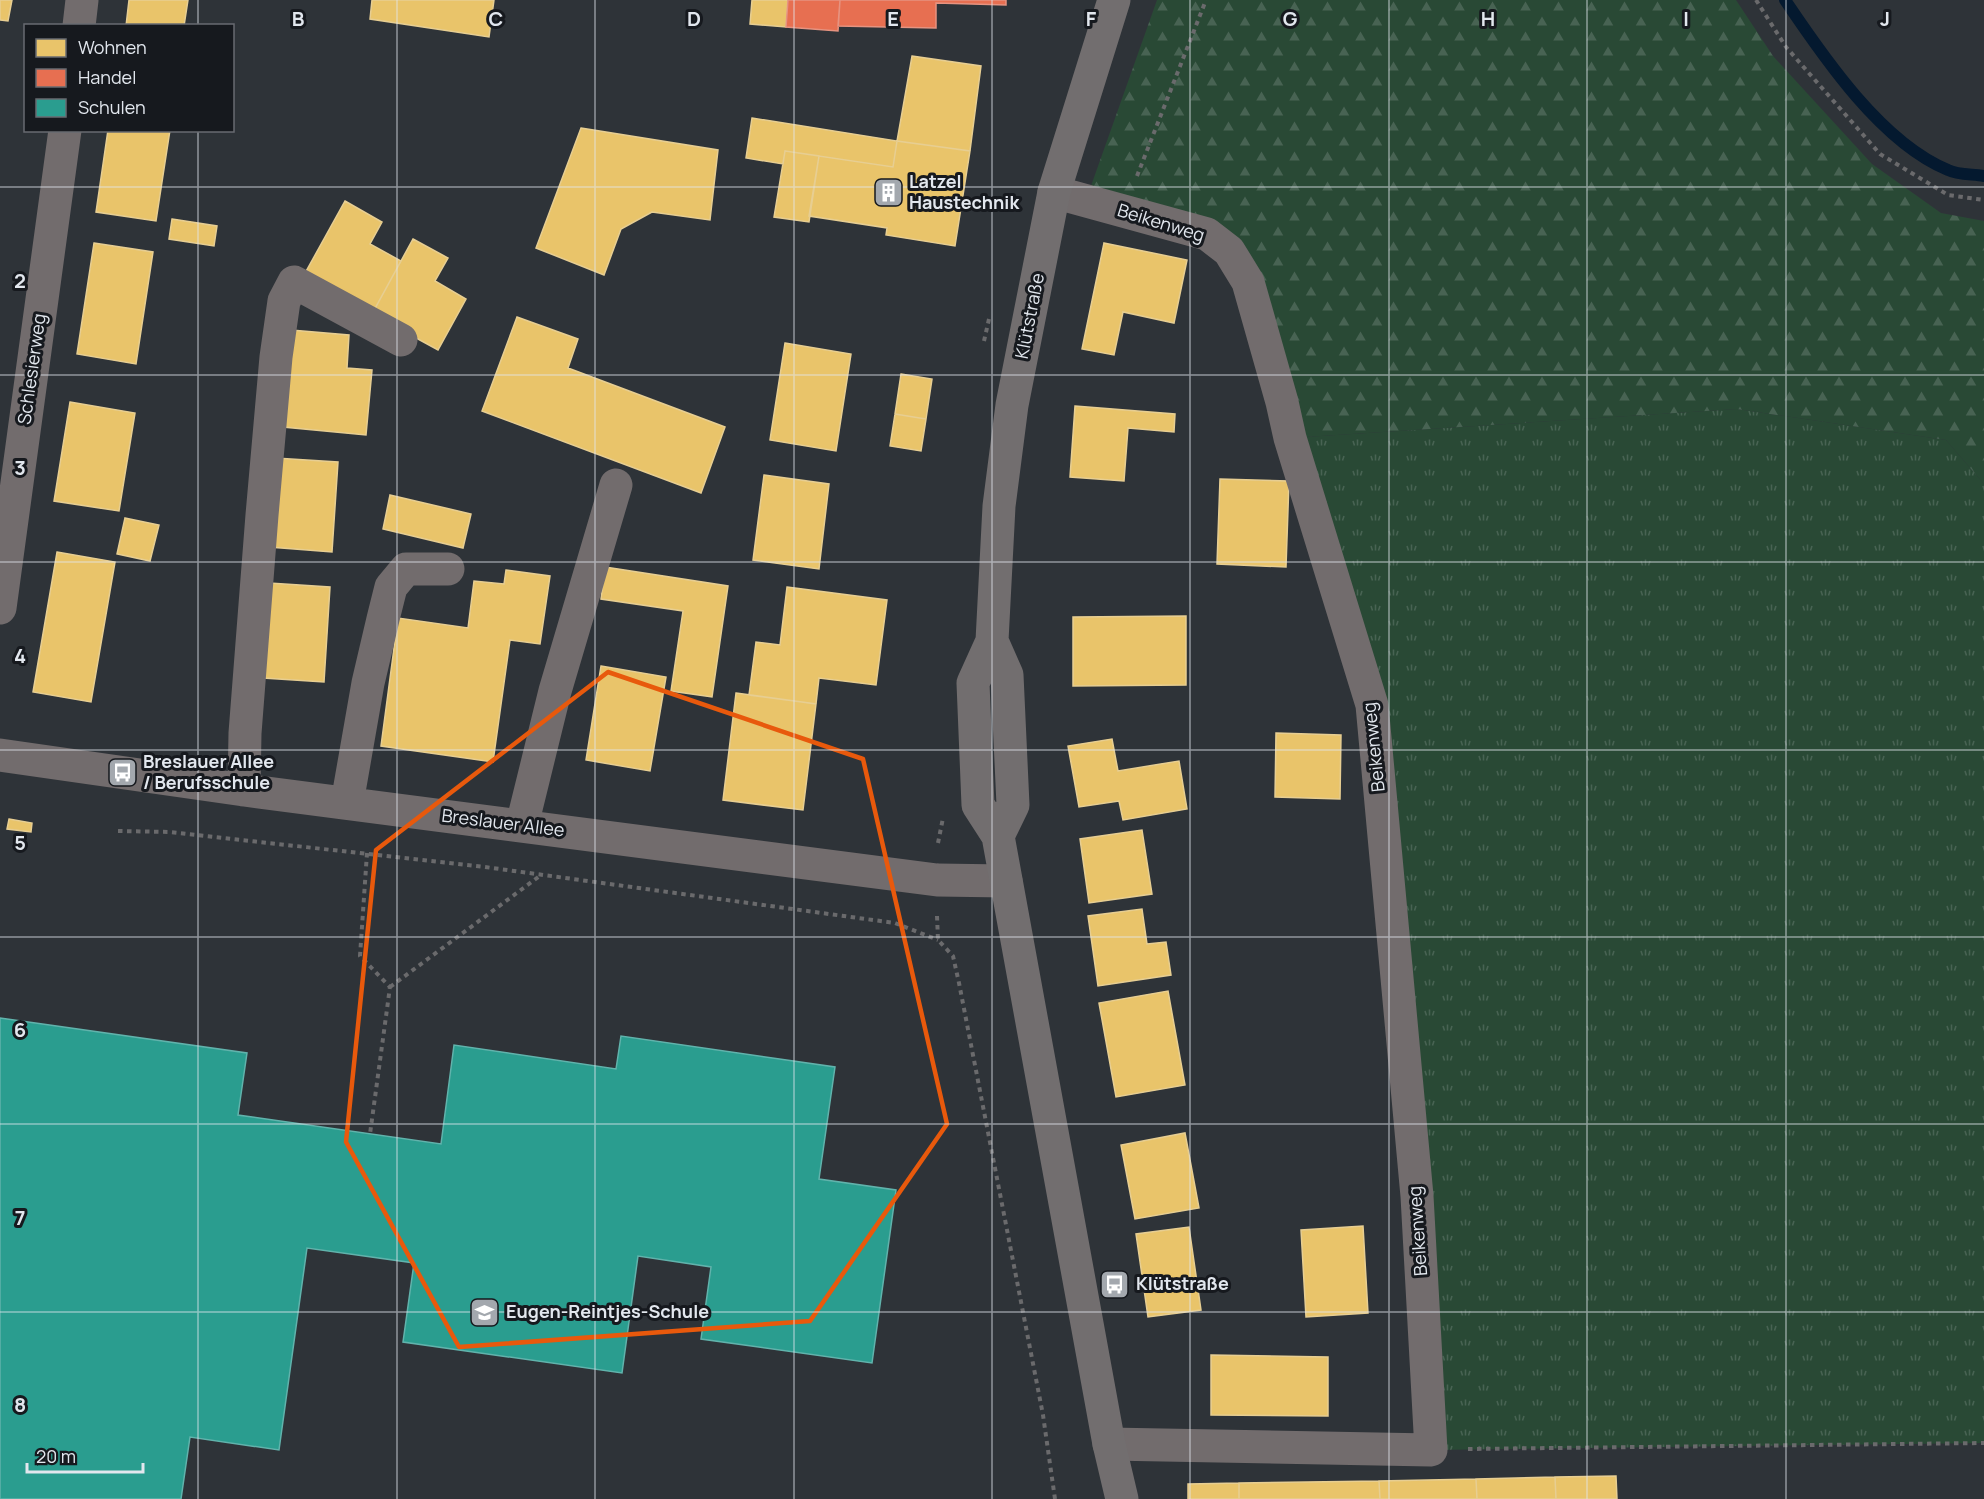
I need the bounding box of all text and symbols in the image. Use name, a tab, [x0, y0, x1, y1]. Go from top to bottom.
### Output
text: B	[292, 5, 305, 32]
text: C	[489, 5, 503, 32]
text: D	[687, 5, 701, 32]
text: E	[887, 5, 899, 32]
text: F	[1086, 5, 1097, 32]
text: G	[1283, 5, 1298, 32]
text: H	[1481, 5, 1495, 32]
text: I	[1683, 5, 1689, 32]
text: J	[1880, 5, 1890, 32]
legend	[24, 24, 234, 132]
text: Wohnen	[78, 35, 147, 59]
text: Handel	[78, 65, 136, 89]
text: Schulen	[78, 95, 146, 119]
place label: Latzel Haustechnik	[909, 169, 1020, 214]
building icon: Latzel Haustechnik	[872, 176, 904, 208]
street label: Beikenweg	[1115, 197, 1208, 247]
text: 2	[14, 267, 26, 294]
street label: Klütstraße	[1009, 271, 1049, 361]
street label: Schlesierweg	[11, 312, 51, 426]
text: 3	[14, 454, 26, 481]
text: 4	[14, 642, 26, 669]
street label: Beikenweg	[1356, 701, 1390, 793]
place label: Breslauer Allee / Berufsschule	[143, 749, 274, 794]
bus stop icon: Breslauer Allee / Berufsschule	[106, 756, 138, 788]
street label: Breslauer Allee	[440, 803, 566, 841]
text: 5	[14, 829, 26, 856]
text: 6	[14, 1016, 26, 1043]
street label: Beikenweg	[1402, 1185, 1432, 1277]
text: 7	[15, 1204, 25, 1231]
bus stop icon: Klütstraße	[1099, 1268, 1131, 1300]
place label: Klütstraße	[1136, 1271, 1229, 1295]
school or university icon: Eugen-Reintjes-Schule	[469, 1296, 501, 1328]
place label: Eugen-Reintjes-Schule	[506, 1299, 709, 1323]
text: 8	[14, 1391, 26, 1418]
scale bar	[27, 1436, 142, 1474]
text: 20 m	[36, 1444, 76, 1468]

